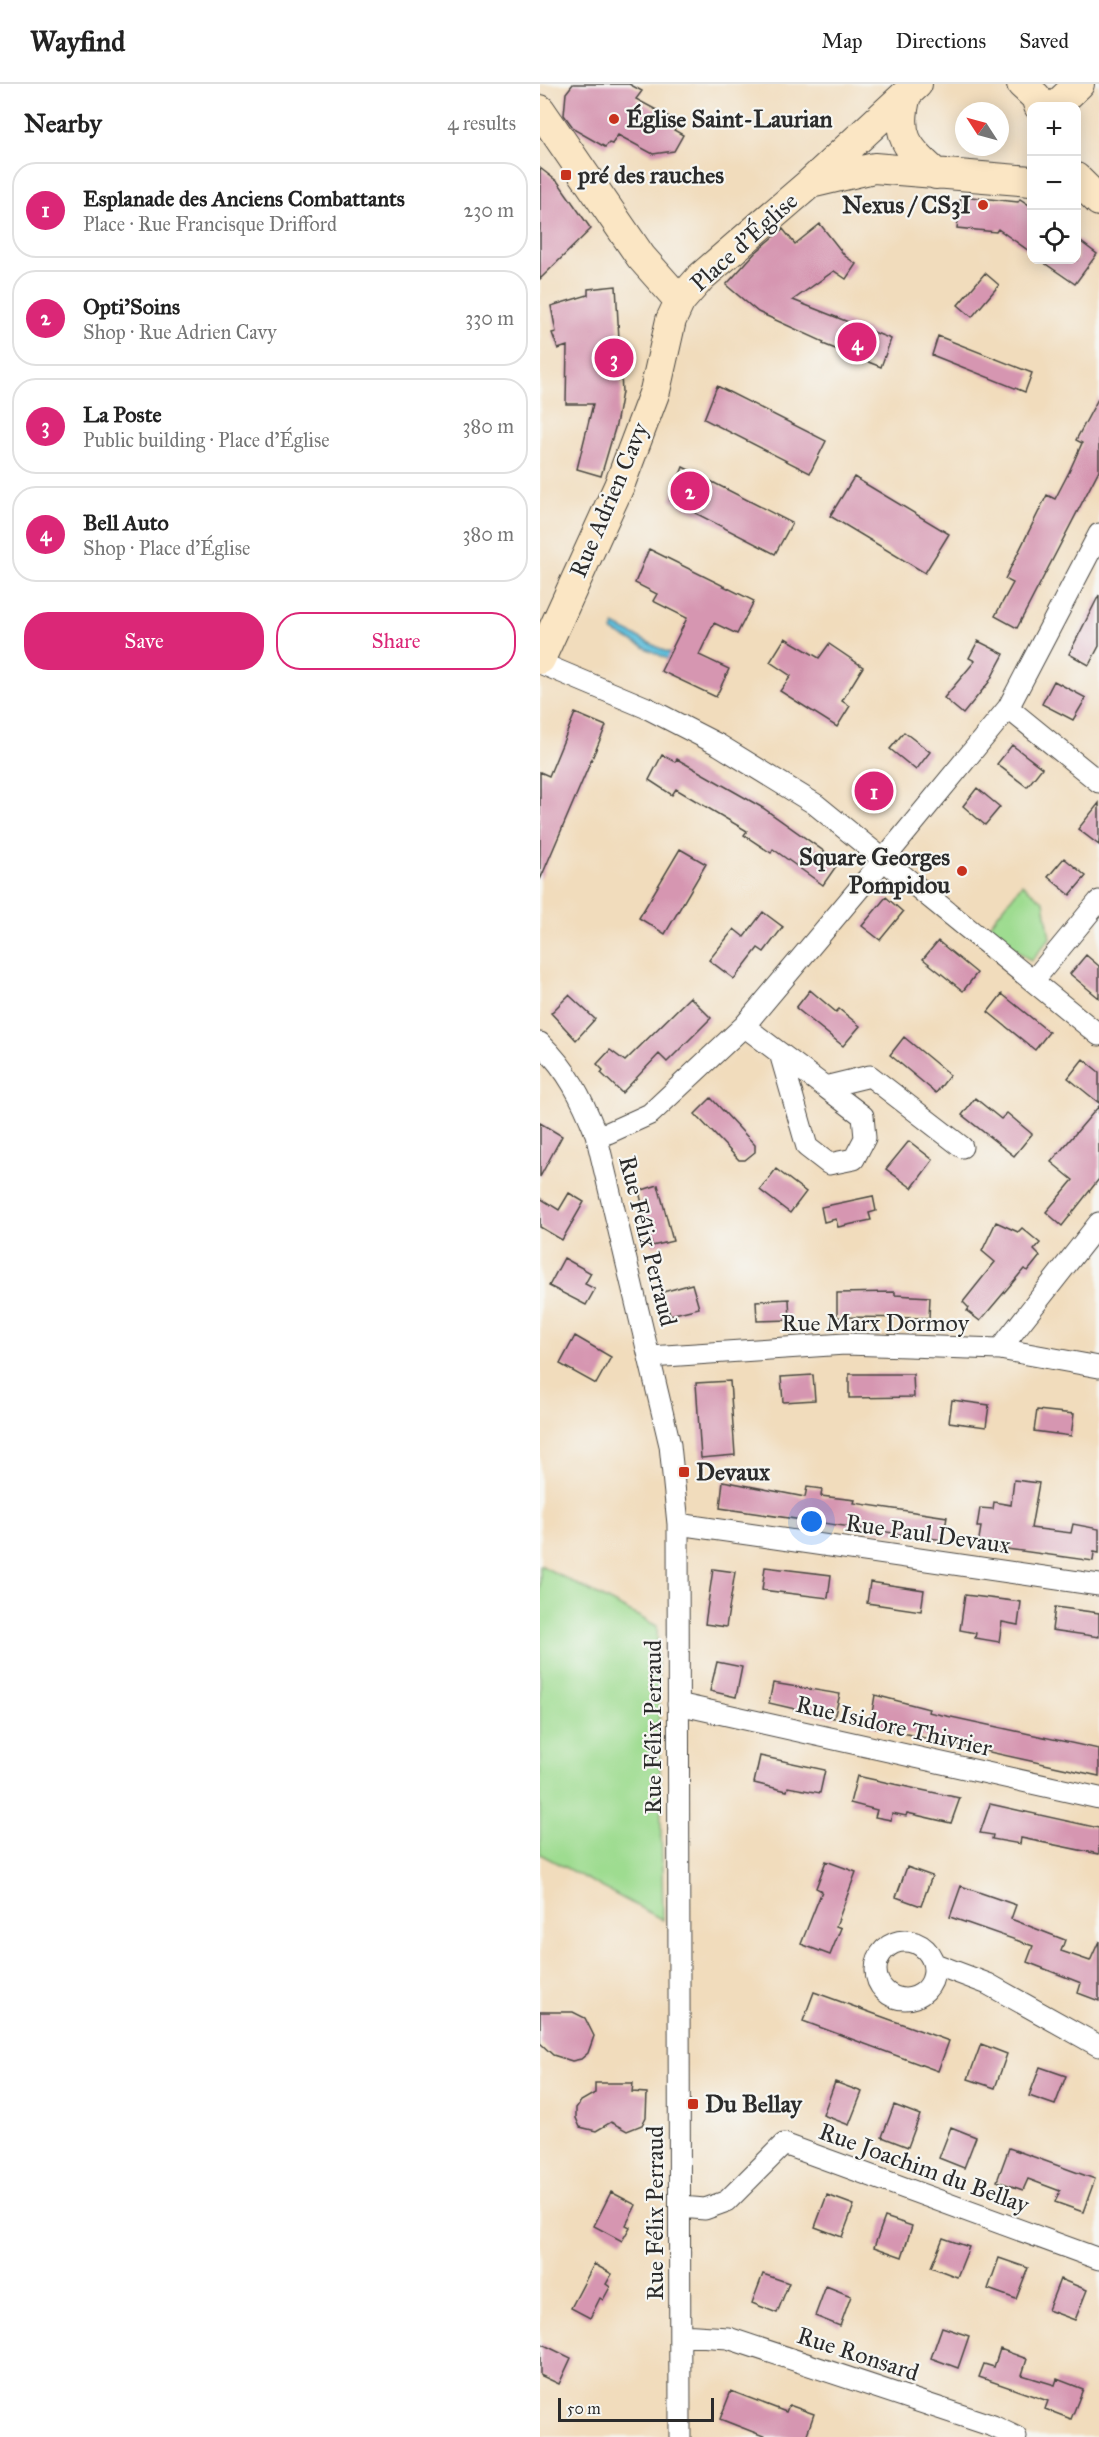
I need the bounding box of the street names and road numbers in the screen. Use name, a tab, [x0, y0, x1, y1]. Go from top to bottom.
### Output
street label: Place d'Église	[684, 186, 804, 298]
street label: Rue Adrien Cavy	[563, 417, 655, 582]
street label: Rue Félix Perraud	[612, 1153, 684, 1329]
street label: Rue Marx Dormoy	[781, 1308, 970, 1338]
street label: Rue Paul Devaux	[844, 1508, 1013, 1560]
street label: Rue Félix Perraud	[638, 1640, 668, 1814]
street label: Rue Isidore Thivrier	[793, 1689, 995, 1763]
street label: Rue Joachim du Bellay	[815, 2116, 1034, 2220]
street label: Rue Félix Perraud	[640, 2126, 670, 2300]
street label: Rue Ronsard	[793, 2320, 923, 2388]

